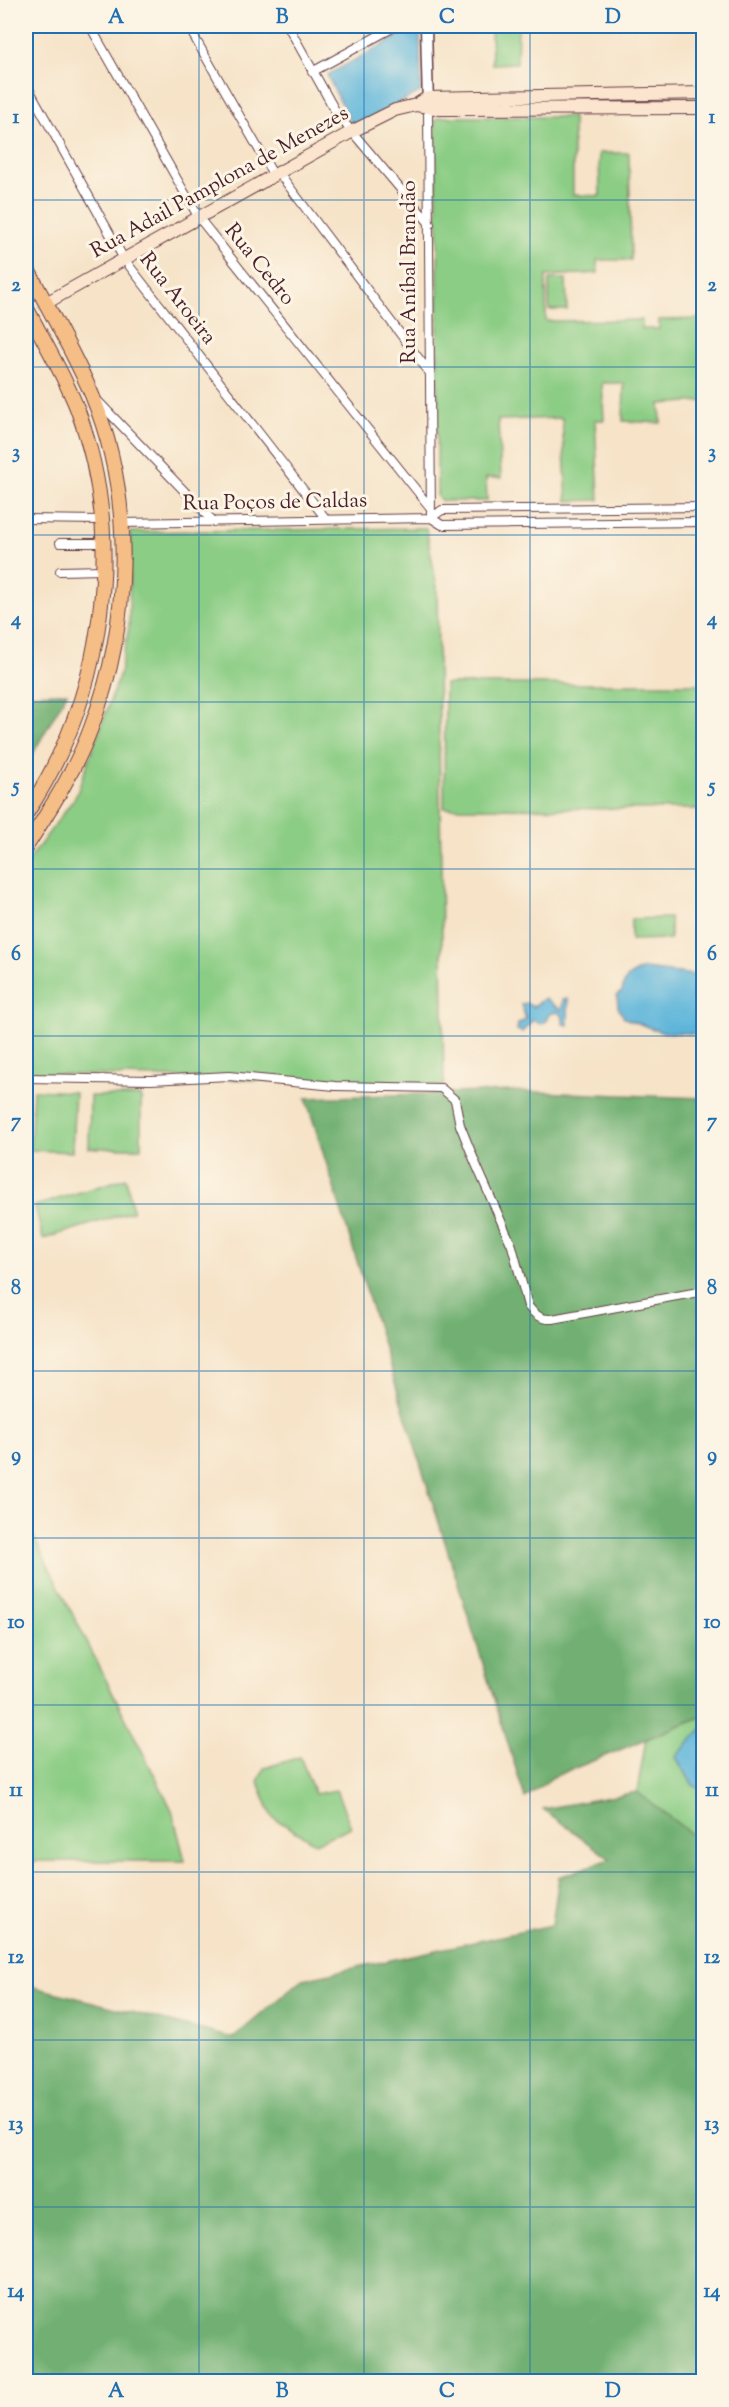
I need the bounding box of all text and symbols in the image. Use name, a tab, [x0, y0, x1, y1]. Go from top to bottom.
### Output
text: A	[108, 4, 125, 33]
text: B	[276, 4, 289, 33]
text: C	[439, 4, 455, 33]
text: D	[605, 4, 621, 33]
street label: Rua Adail Pamplona de Menezes	[86, 99, 354, 267]
text: 1	[13, 104, 20, 133]
text: 1	[709, 104, 716, 133]
street label: Rua Aníbal Brandão	[395, 180, 425, 364]
street label: Rua Cedro	[217, 218, 301, 312]
street label: Rua Aroeira	[131, 246, 223, 352]
text: 2	[11, 272, 21, 301]
text: 2	[707, 272, 717, 301]
text: 3	[12, 439, 20, 468]
text: 3	[708, 439, 716, 468]
street label: Rua Poços de Caldas	[182, 486, 368, 520]
text: 4	[10, 606, 21, 635]
text: 4	[706, 606, 717, 635]
text: 5	[11, 773, 20, 802]
text: 5	[707, 773, 716, 802]
text: 6	[11, 941, 21, 970]
text: 6	[707, 941, 717, 970]
text: 7	[11, 1108, 22, 1137]
text: 7	[707, 1108, 718, 1137]
text: 8	[11, 1275, 21, 1304]
text: 8	[707, 1275, 717, 1304]
text: 9	[11, 1442, 21, 1471]
text: 9	[707, 1442, 717, 1471]
text: 10	[7, 1609, 25, 1638]
text: 10	[703, 1609, 721, 1638]
text: 11	[9, 1777, 23, 1806]
text: 11	[705, 1777, 719, 1806]
text: 12	[8, 1944, 25, 1973]
text: 12	[704, 1944, 721, 1973]
text: 13	[9, 2111, 23, 2140]
text: 13	[705, 2111, 719, 2140]
text: 14	[8, 2278, 24, 2307]
text: 14	[704, 2278, 720, 2307]
text: A	[108, 2378, 125, 2407]
text: B	[276, 2378, 289, 2407]
text: C	[439, 2378, 455, 2407]
text: D	[605, 2378, 621, 2407]

